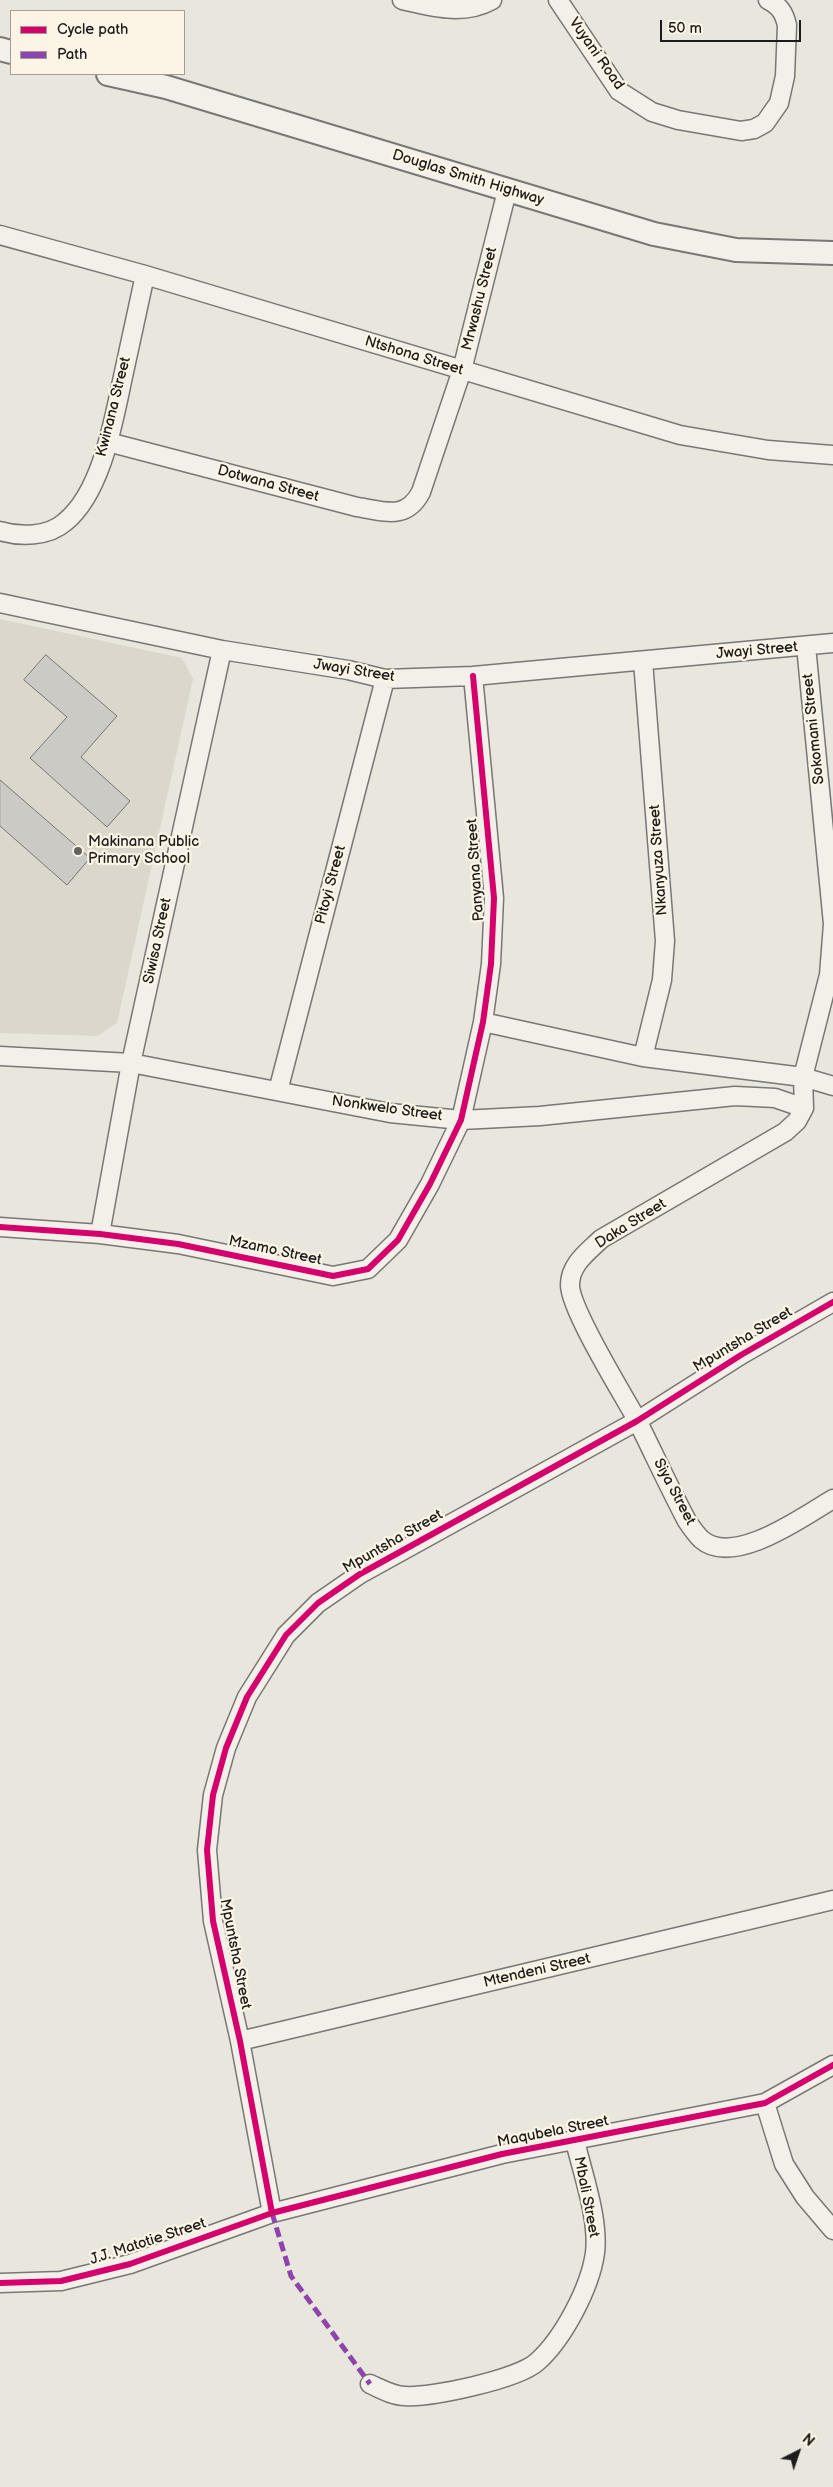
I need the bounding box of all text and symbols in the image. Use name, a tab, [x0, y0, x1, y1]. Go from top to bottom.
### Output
legend	[10, 10, 185, 75]
scale bar	[663, 10, 804, 42]
street label: Vuyani Road	[564, 14, 628, 94]
text: 50 m	[668, 19, 702, 38]
text: Cycle path	[57, 20, 128, 39]
text: Path	[57, 45, 87, 64]
street label: Douglas Smith Highway	[390, 146, 546, 210]
street label: Mrwashu Street	[458, 245, 502, 353]
street label: Ntshona Street	[363, 332, 465, 380]
street label: Kwinana Street	[93, 355, 135, 459]
street label: Dotwana Street	[215, 462, 321, 506]
street label: Jwayi Street	[715, 638, 799, 664]
street label: Jwayi Street	[312, 656, 396, 686]
street label: Sokomani Street	[799, 673, 829, 785]
street label: Nkanyuza Street	[646, 804, 672, 916]
street label: Panyana Street	[463, 818, 489, 922]
place label: Makinana Public Primary School	[88, 833, 199, 868]
street label: Pitoyi Street	[312, 844, 350, 926]
marker: Makinana Public Primary School	[72, 845, 84, 857]
street label: Siwisa Street	[140, 896, 176, 986]
street label: Nonkwelo Street	[331, 1092, 443, 1126]
street label: Daka Street	[592, 1195, 670, 1253]
street label: Mzamo Street	[227, 1232, 323, 1270]
street label: Mpuntsha Street	[690, 1303, 796, 1377]
street label: Siya Street	[649, 1456, 699, 1528]
street label: Mpuntsha Street	[340, 1506, 446, 1578]
street label: Mpuntsha Street	[215, 1897, 255, 2011]
street label: Mtendeni Street	[482, 1950, 592, 1992]
street label: Maqubela Street	[496, 2112, 610, 2152]
street label: Mbali Street	[569, 2155, 603, 2239]
street label: J.J. Matotie Street	[88, 2215, 208, 2269]
north arrow	[773, 2427, 823, 2477]
text: N	[799, 2430, 818, 2450]

